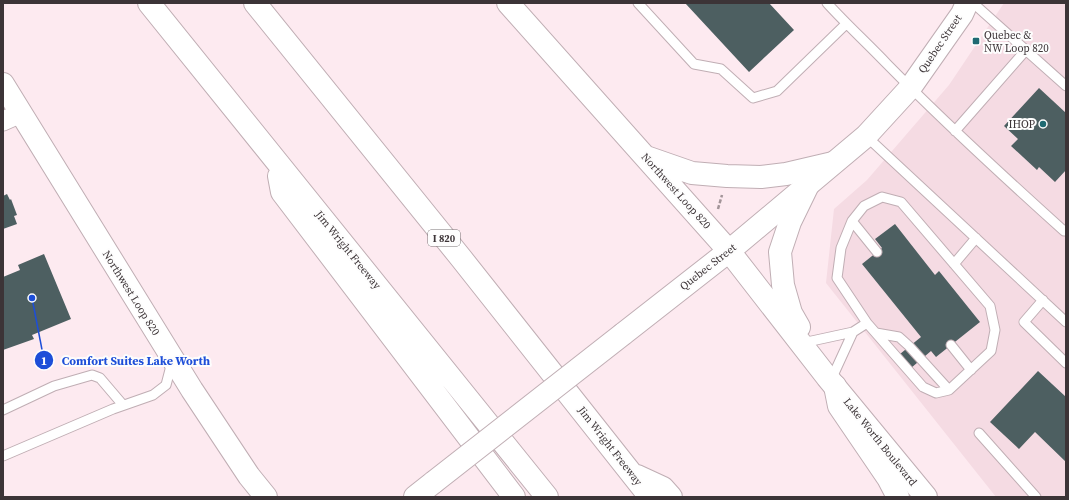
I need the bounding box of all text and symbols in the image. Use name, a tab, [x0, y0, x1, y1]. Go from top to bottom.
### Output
street label: Quebec Street	[915, 11, 965, 76]
place label: Quebec & NW Loop 820	[984, 28, 1049, 56]
marker: Quebec & NW Loop 820	[971, 36, 981, 46]
place label: IHOP	[1009, 117, 1036, 132]
marker: IHOP	[1038, 119, 1048, 129]
street label: Northwest Loop 820	[638, 150, 714, 233]
street label: Jim Wright Freeway	[311, 207, 385, 293]
road number: I 820	[428, 230, 460, 246]
street label: Quebec Street	[677, 240, 740, 294]
street label: Northwest Loop 820	[99, 248, 163, 339]
callout: Comfort Suites Lake Worth	[34, 348, 218, 372]
text: 1	[41, 353, 47, 369]
text: Comfort Suites Lake Worth	[62, 353, 211, 369]
street label: Lake Worth Boulevard	[840, 395, 921, 490]
street label: Jim Wright Freeway	[574, 402, 646, 489]

